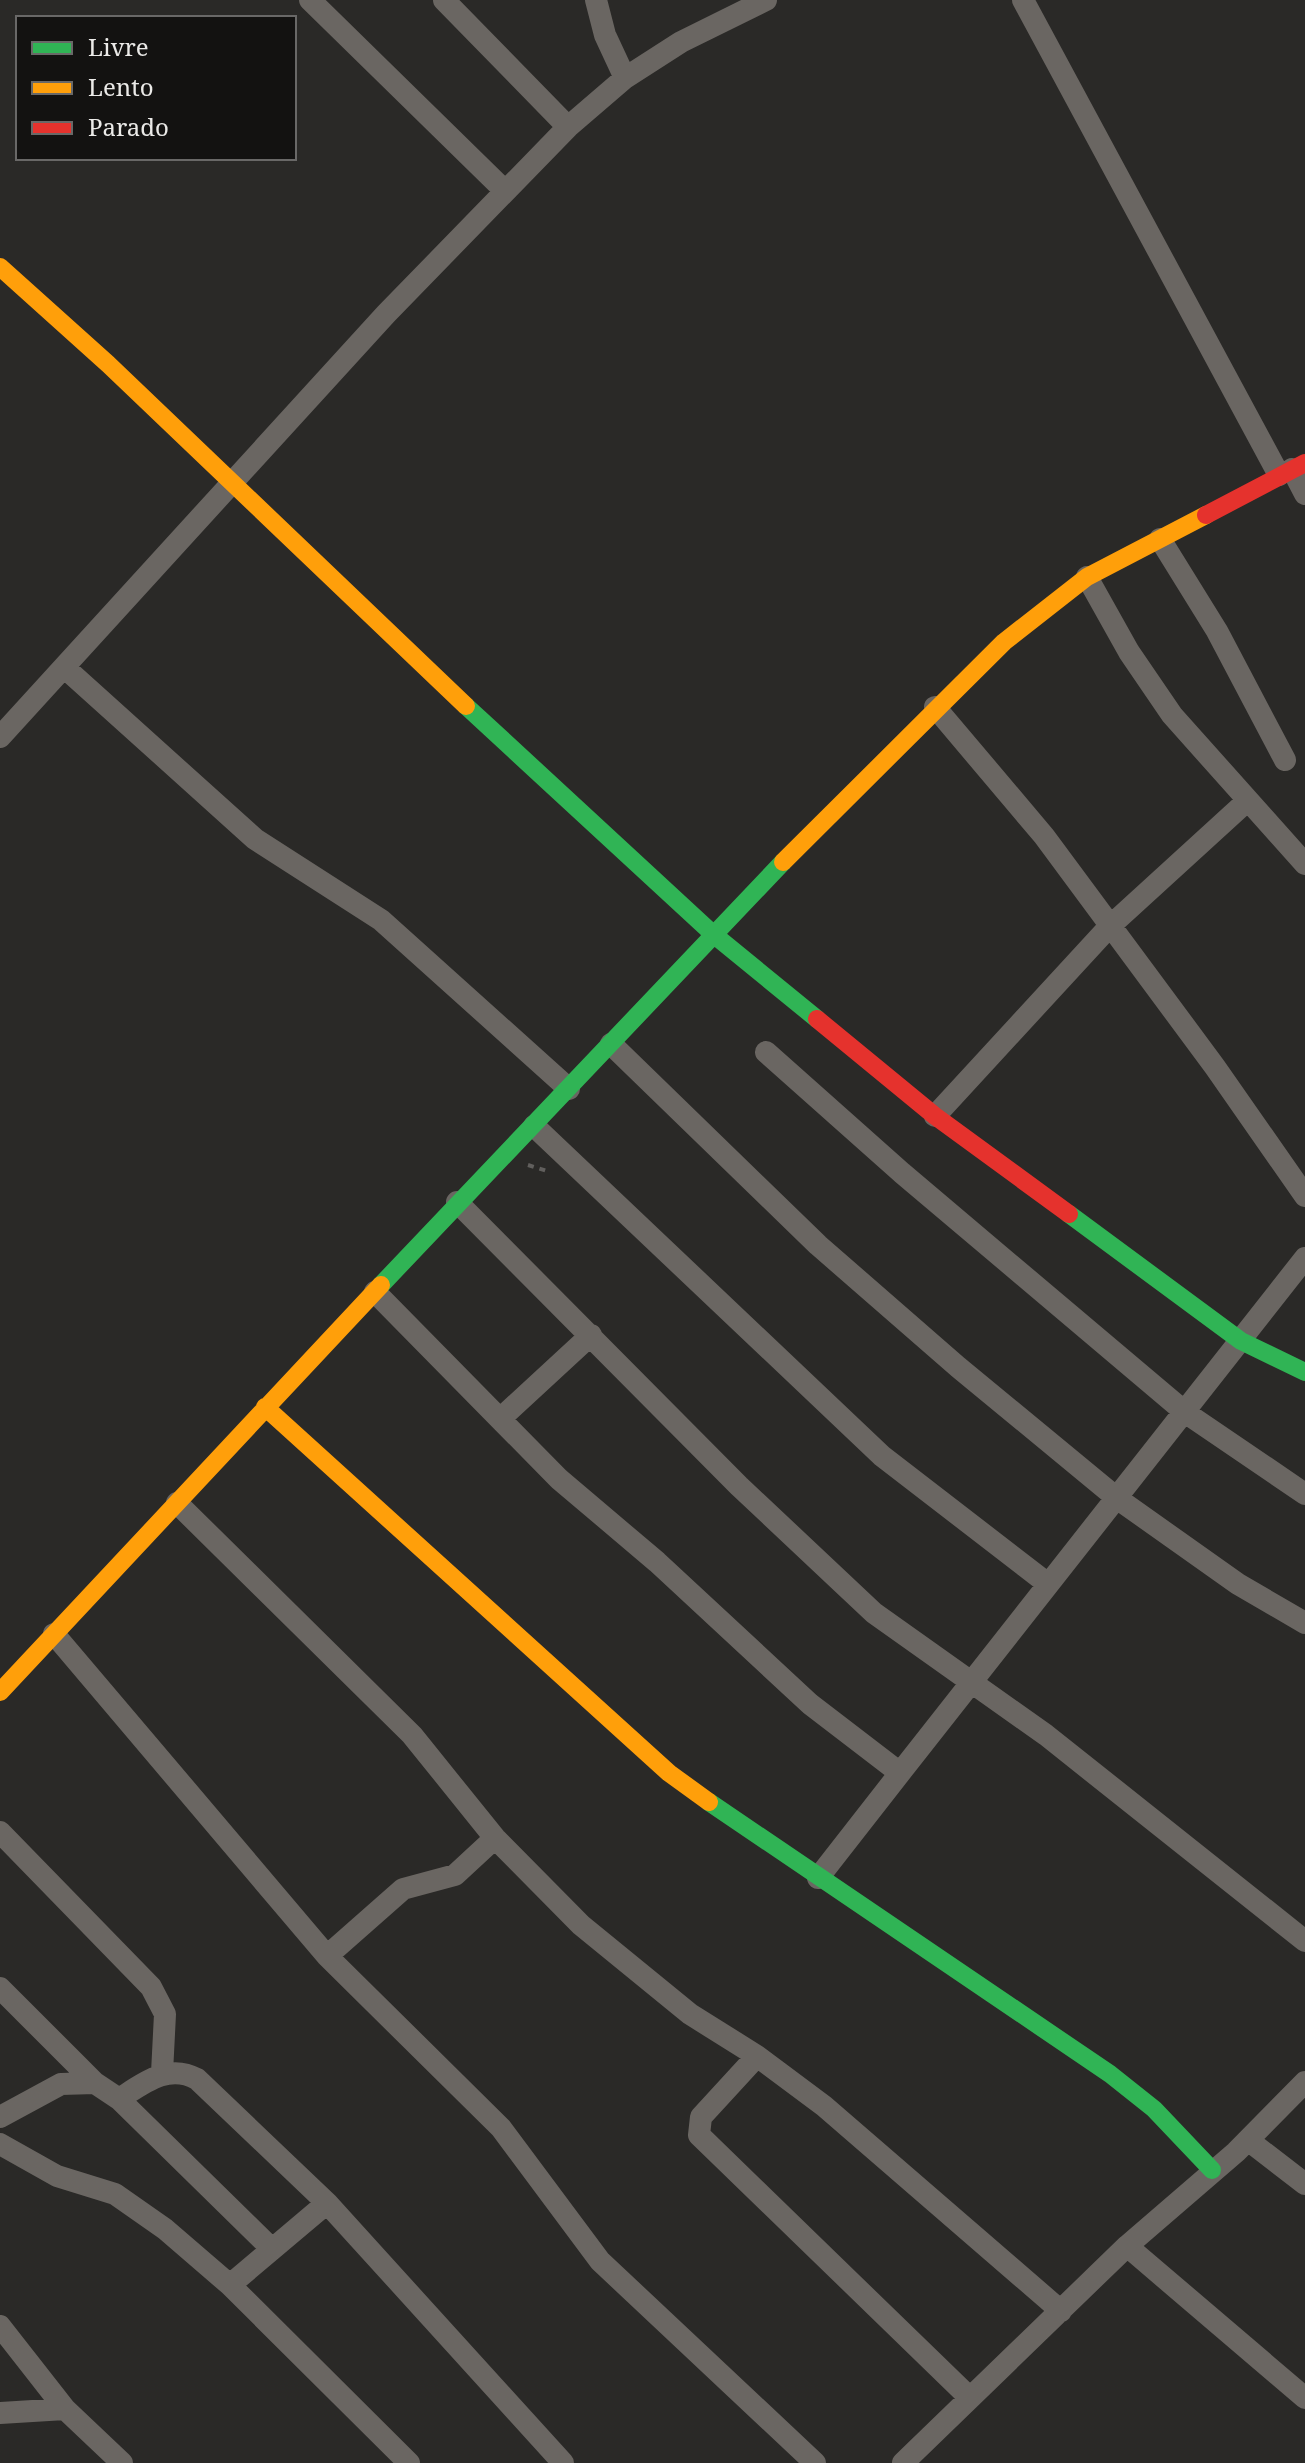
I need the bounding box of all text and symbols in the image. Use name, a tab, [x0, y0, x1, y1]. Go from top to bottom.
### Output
legend	[16, 16, 296, 160]
text: Livre	[88, 30, 149, 63]
text: Lento	[88, 70, 154, 103]
text: Parado	[88, 110, 169, 143]

